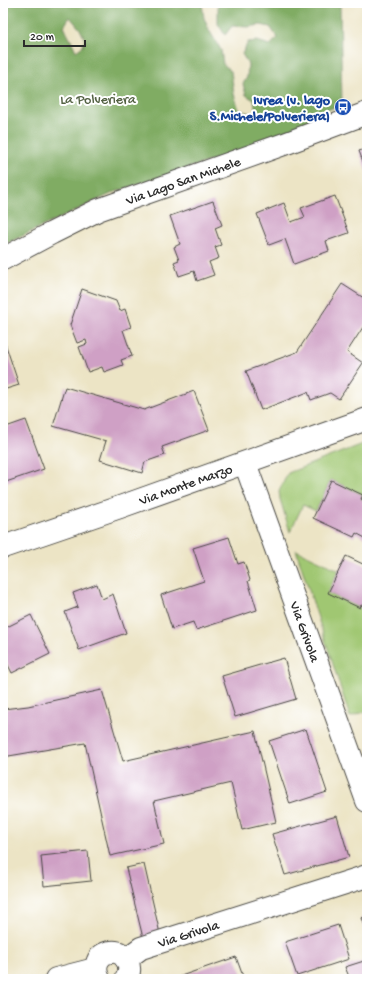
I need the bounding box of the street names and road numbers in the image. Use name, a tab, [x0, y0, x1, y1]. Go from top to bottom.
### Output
street label: Via Lago San Michele	[123, 154, 244, 211]
street label: Via Monte Marzo	[136, 462, 235, 511]
street label: Via Grivola	[284, 599, 323, 666]
street label: Via Grivola	[155, 917, 223, 953]

